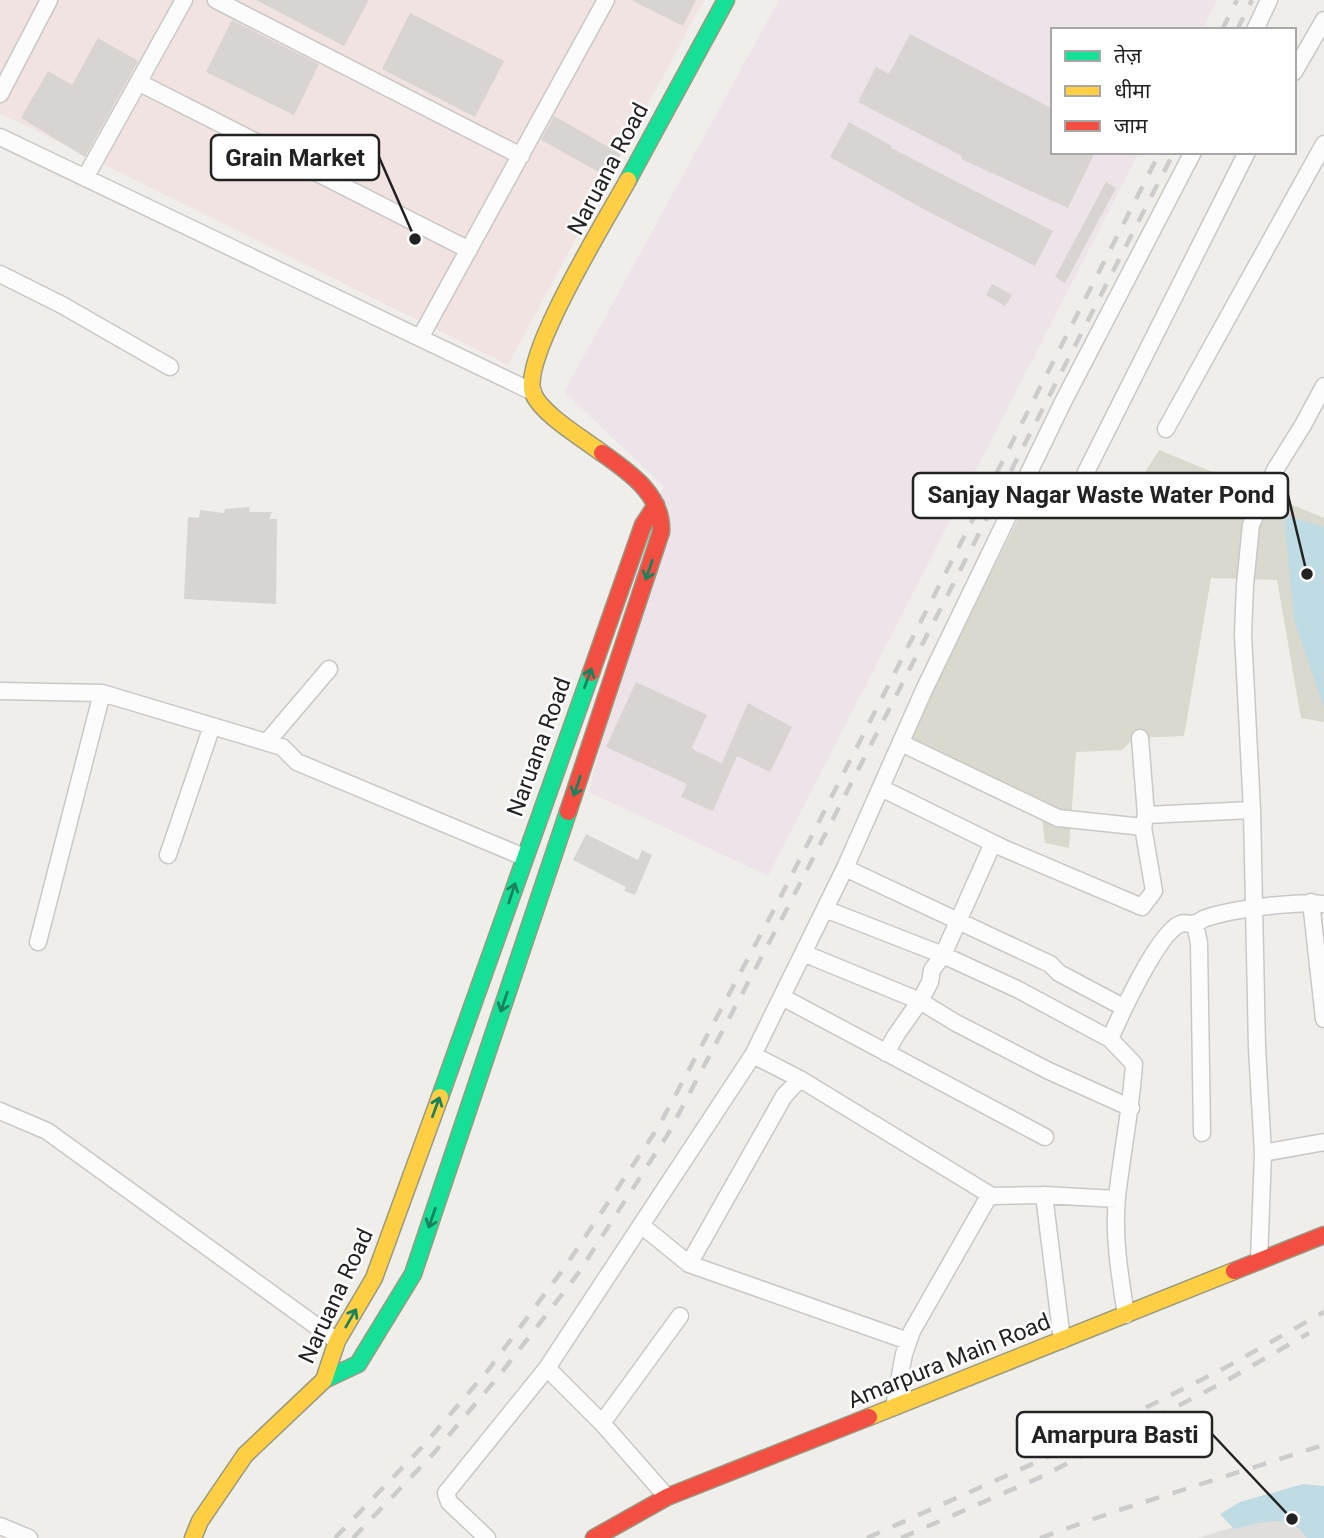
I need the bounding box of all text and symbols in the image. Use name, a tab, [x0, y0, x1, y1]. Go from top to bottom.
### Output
legend	[1051, 28, 1296, 154]
text: तेज़	[1114, 44, 1142, 68]
text: धीमा	[1114, 79, 1151, 103]
street label: Naruana Road	[562, 98, 654, 240]
text: जाम	[1114, 114, 1148, 138]
callout: Grain Market	[211, 135, 379, 180]
text: Grain Market	[225, 144, 365, 172]
callout: Sanjay Nagar Waste Water Pond	[913, 473, 1288, 518]
text: Sanjay Nagar Waste Water Pond	[927, 481, 1275, 509]
one-way arrow	[642, 559, 654, 581]
one-way arrow	[583, 668, 595, 690]
street label: Naruana Road	[501, 674, 577, 820]
one-way arrow	[569, 775, 582, 797]
one-way arrow	[507, 882, 520, 904]
one-way arrow	[497, 990, 509, 1012]
one-way arrow	[430, 1097, 443, 1119]
one-way arrow	[425, 1206, 437, 1228]
street label: Naruana Road	[293, 1224, 379, 1368]
one-way arrow	[344, 1308, 358, 1328]
street label: Amarpura Main Road	[844, 1308, 1054, 1414]
callout: Amarpura Basti	[1017, 1412, 1212, 1457]
text: Amarpura Basti	[1031, 1421, 1199, 1449]

